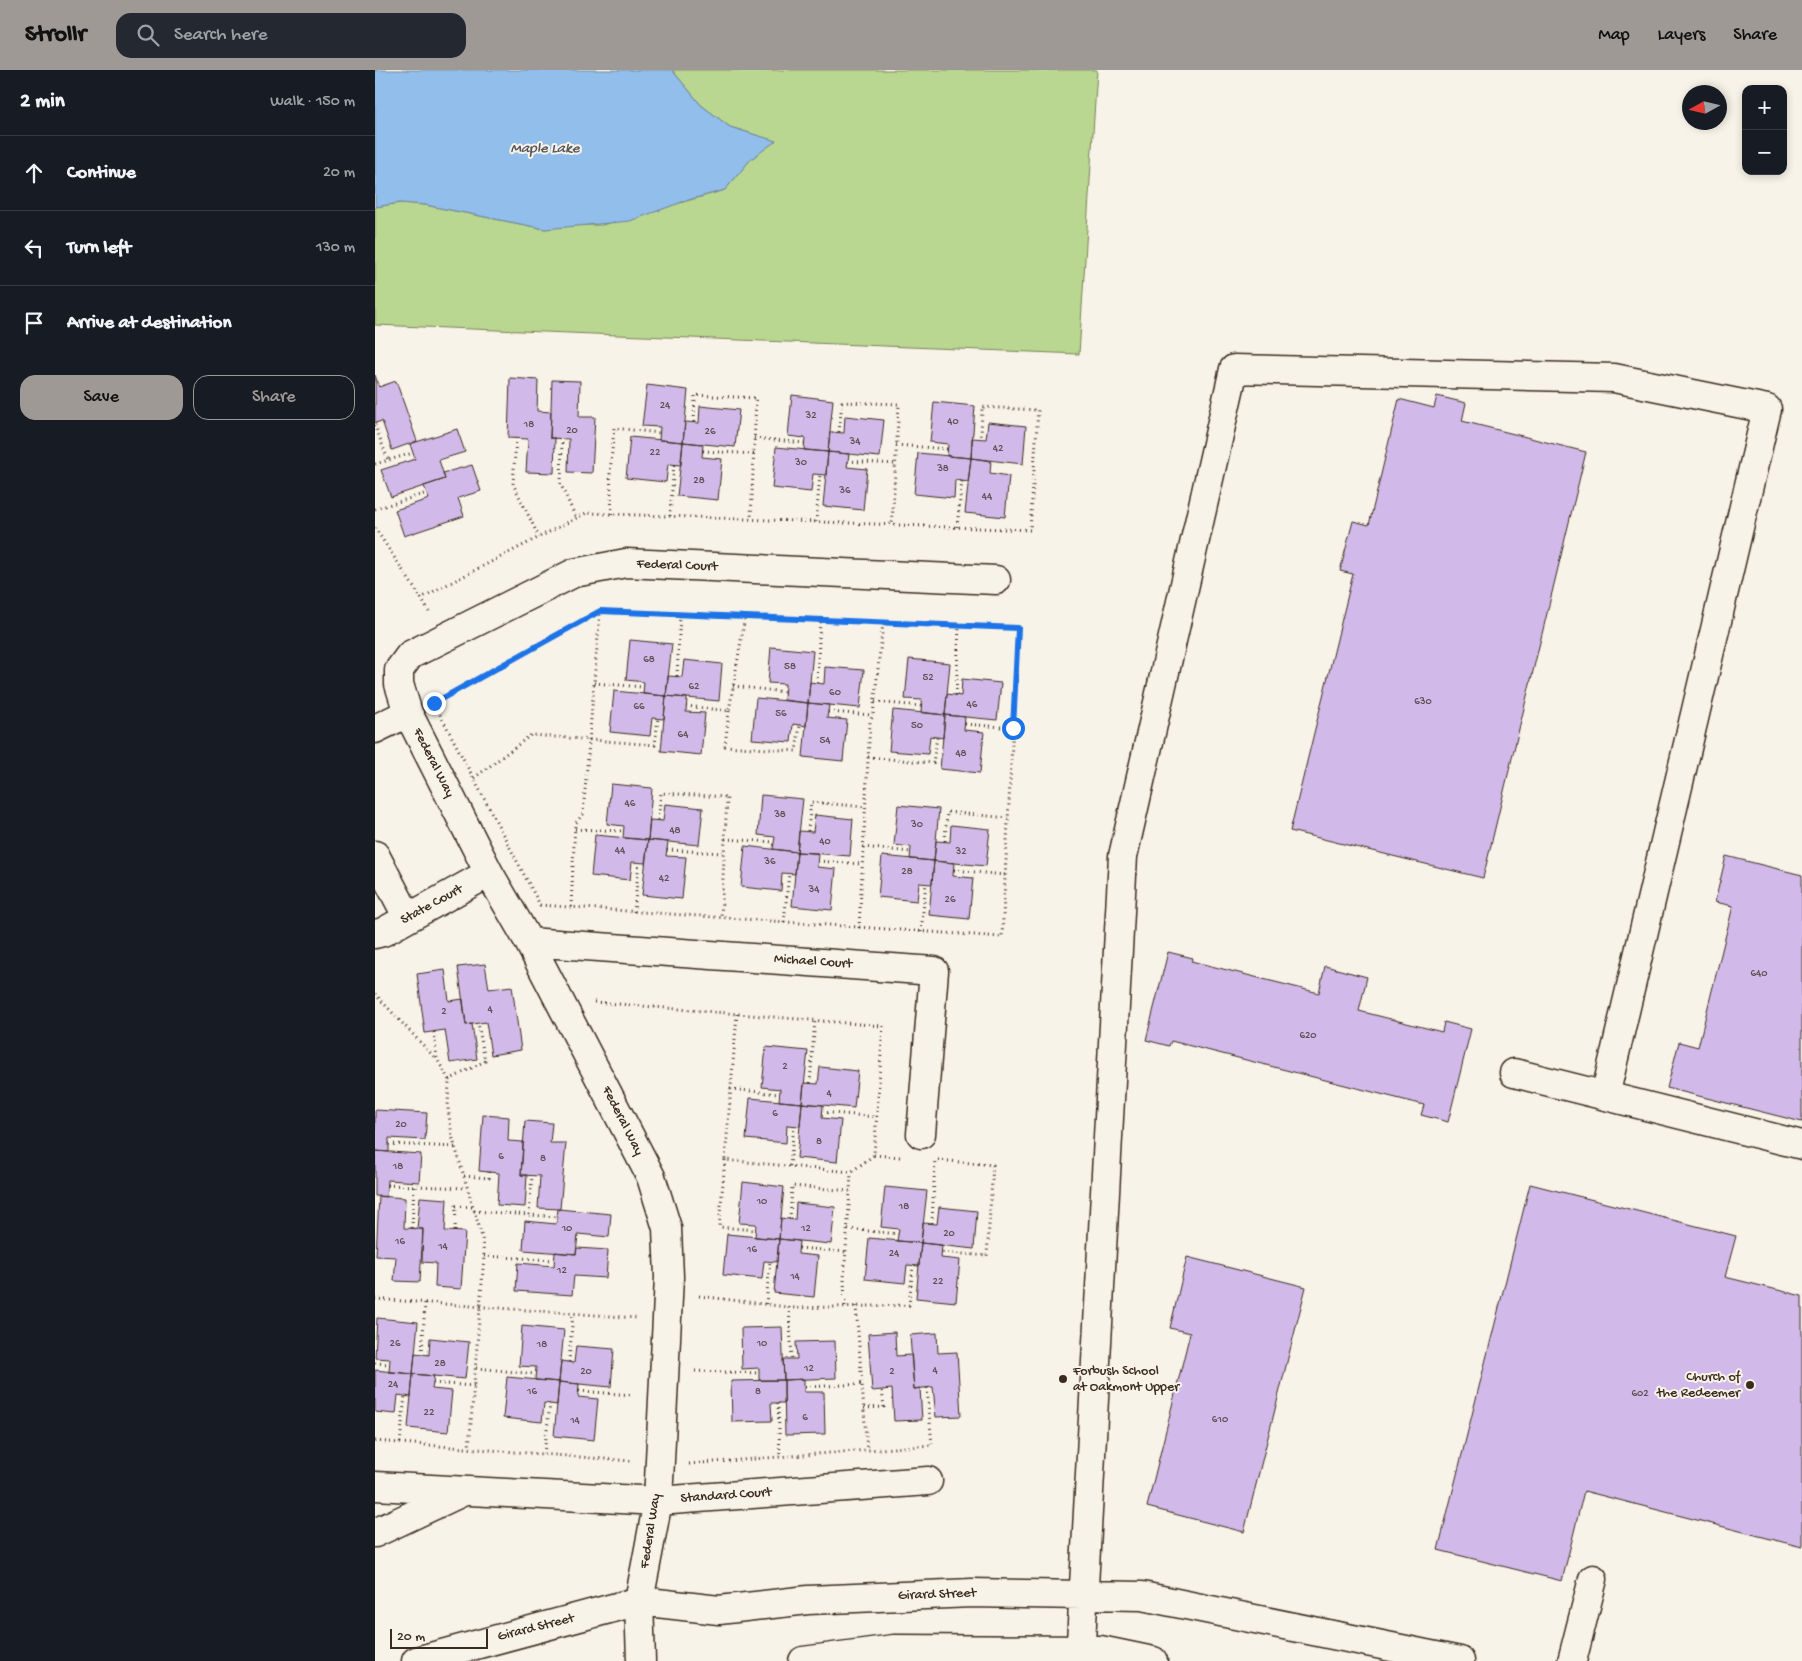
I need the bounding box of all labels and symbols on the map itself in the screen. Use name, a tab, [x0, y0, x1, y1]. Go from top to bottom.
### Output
north arrow	[1682, 85, 1727, 130]
water label: Maple Lake	[511, 140, 581, 158]
house number: 24	[660, 400, 671, 412]
house number: 32	[804, 410, 817, 422]
house number: 40	[947, 416, 959, 428]
house number: 18	[523, 419, 534, 431]
house number: 20	[566, 425, 578, 437]
house number: 26	[705, 426, 716, 438]
house number: 34	[849, 436, 861, 448]
house number: 42	[993, 443, 1004, 455]
house number: 22	[650, 447, 661, 459]
house number: 30	[794, 457, 807, 469]
house number: 38	[936, 463, 949, 475]
house number: 28	[693, 475, 705, 487]
house number: 36	[838, 485, 851, 497]
house number: 44	[982, 491, 993, 503]
street label: Federal Court	[635, 556, 719, 576]
house number: 68	[643, 654, 655, 666]
house number: 58	[784, 661, 796, 673]
house number: 52	[922, 672, 934, 684]
house number: 62	[689, 681, 700, 693]
house number: 60	[829, 687, 841, 699]
route end	[423, 692, 446, 715]
house number: 630	[1414, 696, 1432, 708]
house number: 46	[967, 699, 978, 711]
house number: 66	[633, 701, 645, 713]
house number: 56	[775, 708, 787, 720]
route start	[1002, 717, 1025, 740]
house number: 50	[911, 720, 923, 732]
street label: Federal Way	[408, 725, 458, 801]
house number: 64	[678, 729, 689, 741]
house number: 54	[820, 735, 831, 747]
house number: 48	[955, 748, 967, 760]
house number: 46	[625, 798, 636, 810]
house number: 38	[773, 809, 786, 821]
house number: 30	[910, 819, 923, 831]
house number: 48	[669, 825, 681, 837]
house number: 40	[819, 836, 831, 848]
house number: 44	[615, 845, 626, 857]
house number: 32	[954, 846, 967, 858]
house number: 36	[763, 856, 776, 868]
house number: 28	[901, 866, 913, 878]
house number: 42	[659, 873, 670, 885]
street label: State Court	[398, 880, 467, 929]
house number: 34	[808, 884, 820, 896]
house number: 26	[945, 894, 956, 906]
street label: Michael Court	[773, 951, 854, 973]
house number: 640	[1750, 968, 1768, 980]
house number: 4	[487, 1004, 493, 1016]
house number: 2	[441, 1006, 447, 1018]
house number: 620	[1299, 1030, 1317, 1042]
house number: 2	[782, 1061, 788, 1073]
street label: Federal Way	[597, 1083, 647, 1159]
house number: 4	[826, 1088, 832, 1100]
house number: 6	[772, 1108, 778, 1120]
house number: 20	[395, 1119, 407, 1131]
house number: 8	[816, 1136, 822, 1148]
house number: 6	[498, 1151, 504, 1163]
house number: 8	[540, 1153, 546, 1165]
house number: 18	[392, 1161, 403, 1173]
house number: 10	[756, 1196, 767, 1208]
house number: 18	[898, 1201, 909, 1213]
house number: 10	[561, 1223, 572, 1235]
house number: 12	[800, 1223, 812, 1235]
house number: 20	[943, 1228, 955, 1240]
house number: 16	[394, 1236, 405, 1248]
house number: 14	[437, 1241, 449, 1253]
house number: 16	[746, 1244, 757, 1256]
house number: 24	[889, 1248, 900, 1260]
house number: 12	[556, 1265, 568, 1277]
house number: 14	[789, 1271, 801, 1283]
house number: 22	[933, 1276, 944, 1288]
house number: 26	[390, 1338, 401, 1350]
house number: 10	[756, 1338, 767, 1350]
house number: 18	[536, 1339, 547, 1351]
house number: 28	[434, 1358, 446, 1370]
house number: 12	[803, 1363, 815, 1375]
place label: Forbush School at Oakmont Upper	[1072, 1363, 1180, 1396]
house number: 4	[932, 1365, 938, 1377]
house number: 20	[580, 1366, 592, 1378]
house number: 2	[889, 1366, 895, 1378]
place label: Church of the Redeemer	[1656, 1369, 1742, 1402]
marker: Forbush School at Oakmont Upper	[1057, 1373, 1069, 1385]
house number: 24	[388, 1379, 399, 1391]
marker: Church of the Redeemer	[1744, 1379, 1756, 1391]
house number: 16	[526, 1386, 537, 1398]
house number: 8	[755, 1386, 761, 1398]
house number: 602	[1631, 1388, 1649, 1400]
house number: 22	[424, 1407, 435, 1419]
house number: 6	[802, 1412, 808, 1424]
house number: 610	[1212, 1414, 1228, 1426]
house number: 14	[569, 1415, 581, 1427]
street label: Standard Court	[680, 1484, 773, 1508]
street label: Federal Way	[637, 1492, 665, 1571]
street label: Girard Street	[898, 1585, 978, 1605]
street label: Girard Street	[496, 1610, 577, 1646]
scale bar	[390, 1626, 487, 1649]

